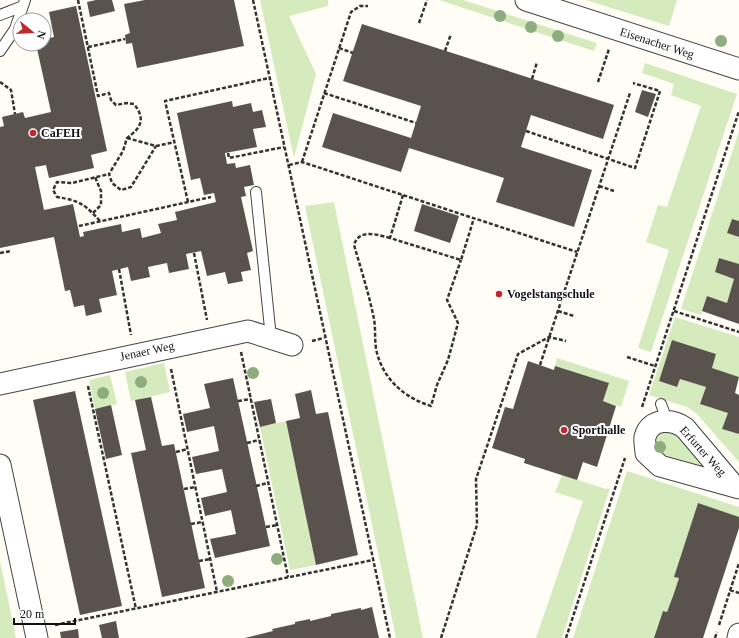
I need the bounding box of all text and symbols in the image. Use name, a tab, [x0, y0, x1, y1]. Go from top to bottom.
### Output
north arrow	[12, 12, 52, 52]
street label: Eisenacher Weg	[618, 24, 696, 62]
text: N	[35, 29, 48, 41]
place label: CaFEH	[41, 126, 81, 140]
marker: CaFEH	[28, 128, 38, 138]
place label: Vogelstangschule	[507, 287, 595, 301]
marker: Vogelstangschule	[494, 289, 504, 299]
street label: Jenaer Weg	[119, 338, 175, 364]
place label: Sporthalle	[572, 423, 626, 437]
street label: Erfurter Weg	[677, 423, 729, 479]
marker: Sporthalle	[559, 425, 569, 435]
scale bar	[14, 600, 75, 626]
text: 20 m	[20, 607, 45, 621]

